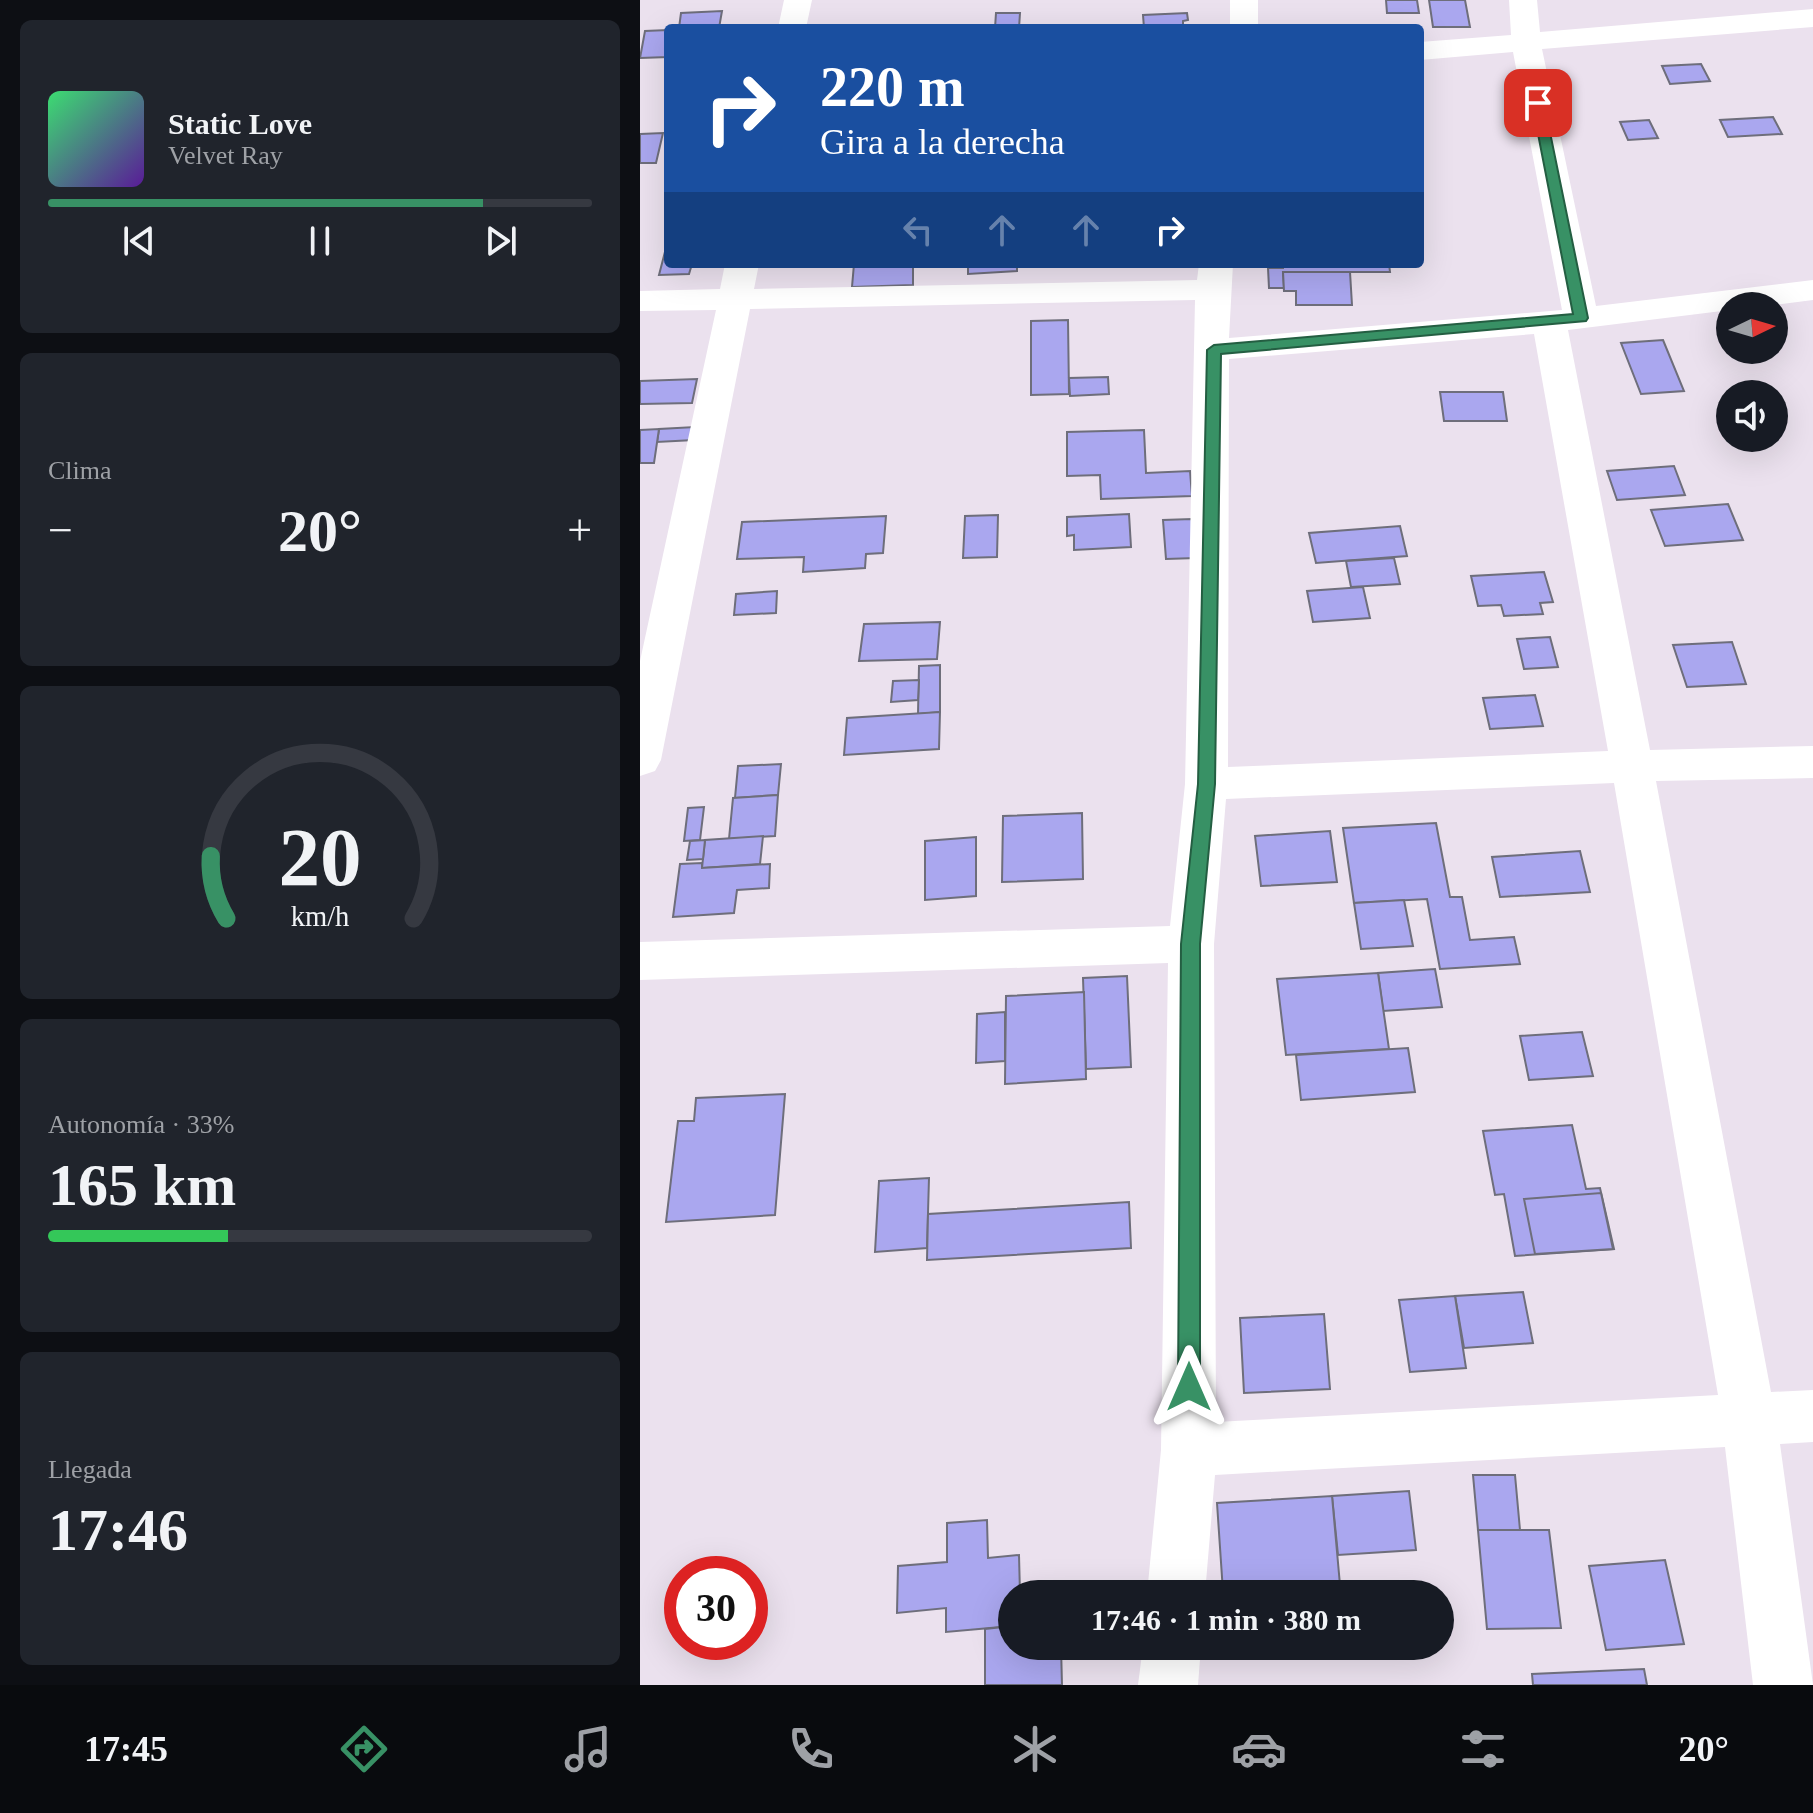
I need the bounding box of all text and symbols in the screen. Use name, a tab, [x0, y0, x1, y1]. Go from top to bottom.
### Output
icon: right	[688, 56, 792, 160]
text: 220 m	[820, 56, 965, 118]
pin	[1504, 69, 1572, 137]
icon: arrive	[1516, 81, 1560, 125]
text: Static Love	[168, 107, 312, 140]
text: Gira a la derecha	[820, 122, 1065, 162]
text: Velvet Ray	[168, 141, 283, 170]
icon: left	[896, 208, 940, 252]
icon: ahead	[980, 208, 1024, 252]
icon: ahead	[1064, 208, 1108, 252]
icon: right	[1148, 208, 1192, 252]
icon: previous	[117, 219, 161, 263]
icon: pause	[298, 219, 342, 263]
icon: next	[479, 219, 523, 263]
north arrow	[1716, 292, 1788, 364]
map controls	[1716, 292, 1788, 452]
button: sound	[1716, 380, 1788, 452]
text: Clima	[48, 456, 112, 485]
text: 20°	[278, 498, 362, 564]
text: −	[48, 506, 73, 555]
text: +	[567, 506, 592, 555]
text: 20	[278, 810, 362, 902]
text: km/h	[291, 901, 349, 932]
text: Autonomía · 33%	[48, 1110, 234, 1139]
text: 165 km	[48, 1152, 236, 1218]
position arrow	[1147, 1345, 1231, 1429]
text: Llegada	[48, 1455, 132, 1484]
text: 17:46	[48, 1497, 188, 1563]
speed limit sign: 30	[664, 1556, 768, 1660]
text: 17:46 · 1 min · 380 m	[1091, 1603, 1361, 1636]
icon: directions	[336, 1721, 392, 1777]
icon: music	[560, 1721, 616, 1777]
icon: phone	[783, 1721, 839, 1777]
icon: climate	[1007, 1721, 1063, 1777]
icon: car	[1231, 1721, 1287, 1777]
icon: filters	[1455, 1721, 1511, 1777]
text: 17:45	[84, 1729, 168, 1769]
text: 20°	[1679, 1729, 1729, 1769]

